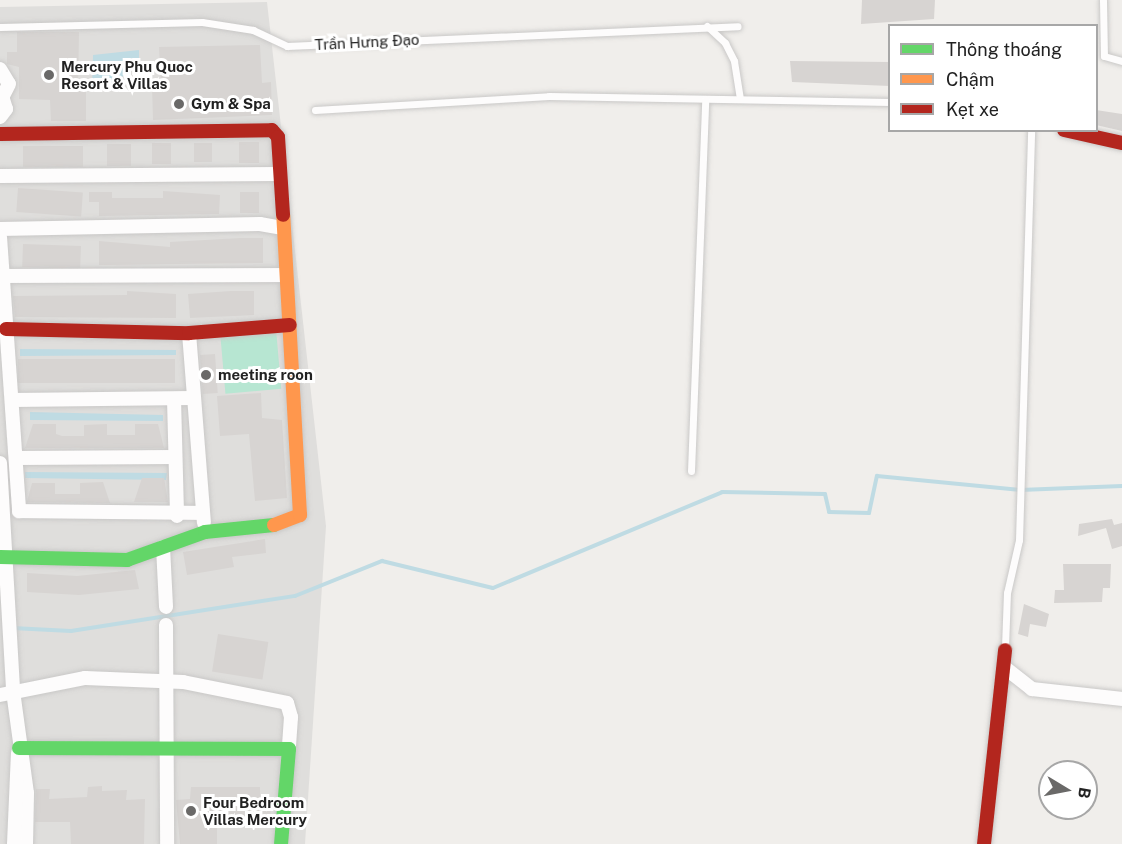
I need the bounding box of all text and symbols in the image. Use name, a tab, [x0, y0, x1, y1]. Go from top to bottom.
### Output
legend	[888, 24, 1098, 132]
street label: Trần Hưng Đạo	[314, 30, 420, 54]
text: Thông thoáng	[946, 39, 1062, 60]
place label: Mercury Phu Quoc Resort & Villas	[61, 57, 193, 92]
marker: Mercury Phu Quoc Resort & Villas	[42, 68, 56, 82]
text: Chậm	[946, 69, 994, 90]
place label: Gym & Spa	[191, 95, 271, 113]
marker: Gym & Spa	[172, 97, 186, 111]
text: Kẹt xe	[946, 99, 999, 120]
place label: meeting roon	[218, 366, 313, 384]
marker: meeting roon	[199, 368, 213, 382]
north arrow	[1038, 760, 1098, 820]
text: B	[1074, 786, 1095, 800]
place label: Four Bedroom Villas Mercury	[203, 793, 307, 828]
marker: Four Bedroom Villas Mercury	[184, 804, 198, 818]

